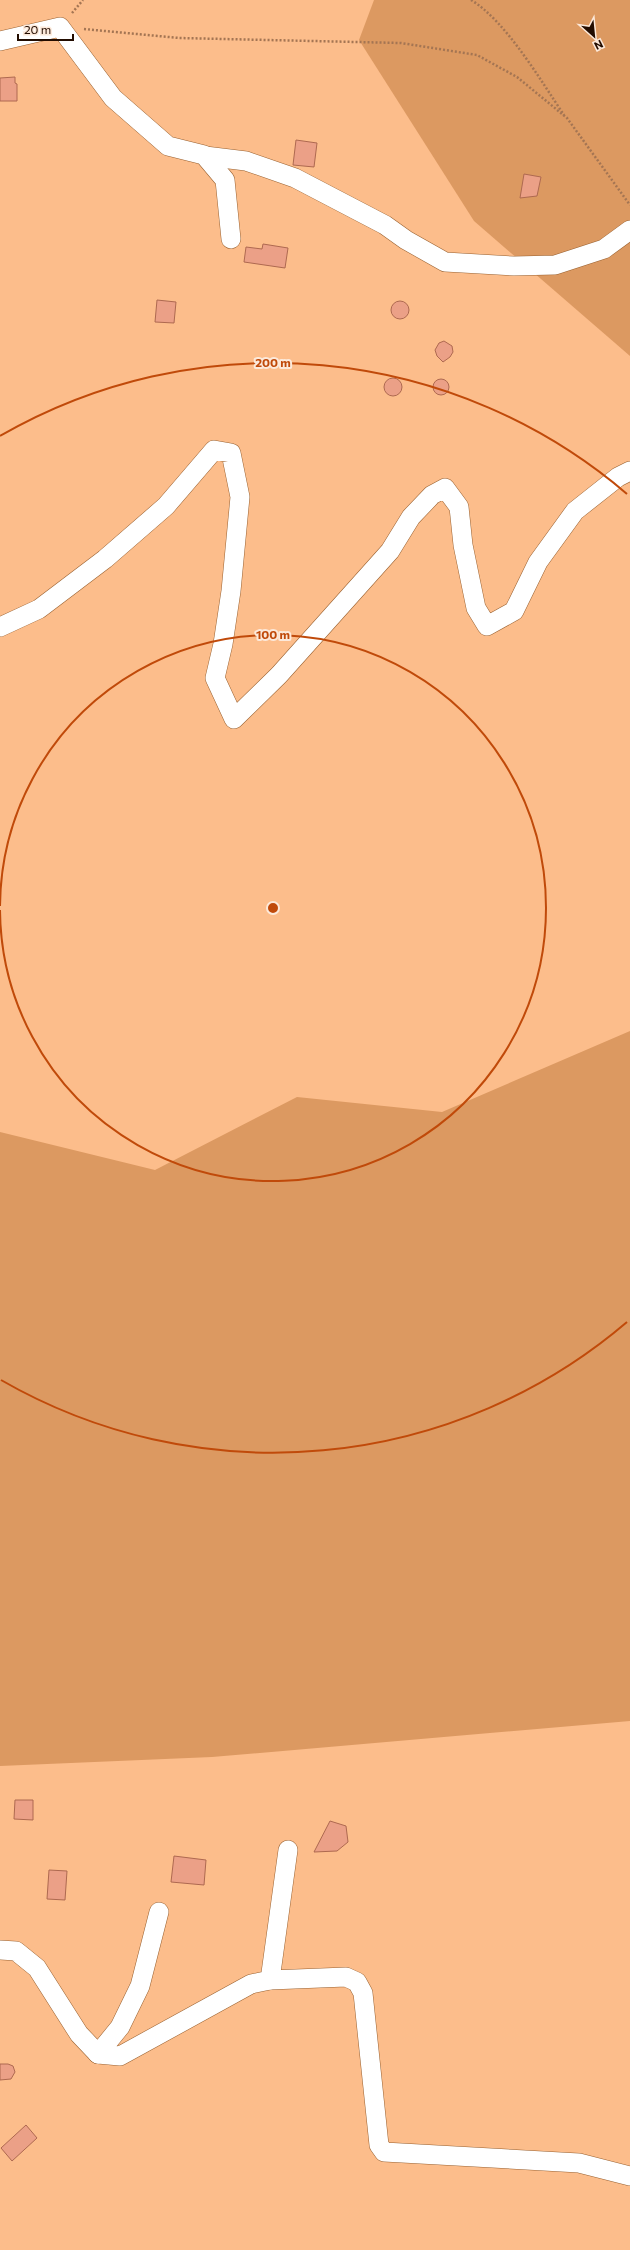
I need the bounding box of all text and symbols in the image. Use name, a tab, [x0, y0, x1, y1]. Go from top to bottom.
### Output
scale bar	[18, 16, 73, 42]
north arrow	[574, 16, 614, 56]
text: 20 m	[24, 22, 51, 36]
text: N	[592, 38, 605, 53]
text: 200 m	[255, 355, 291, 369]
text: 100 m	[256, 627, 290, 641]
centre of rings	[266, 901, 280, 915]

